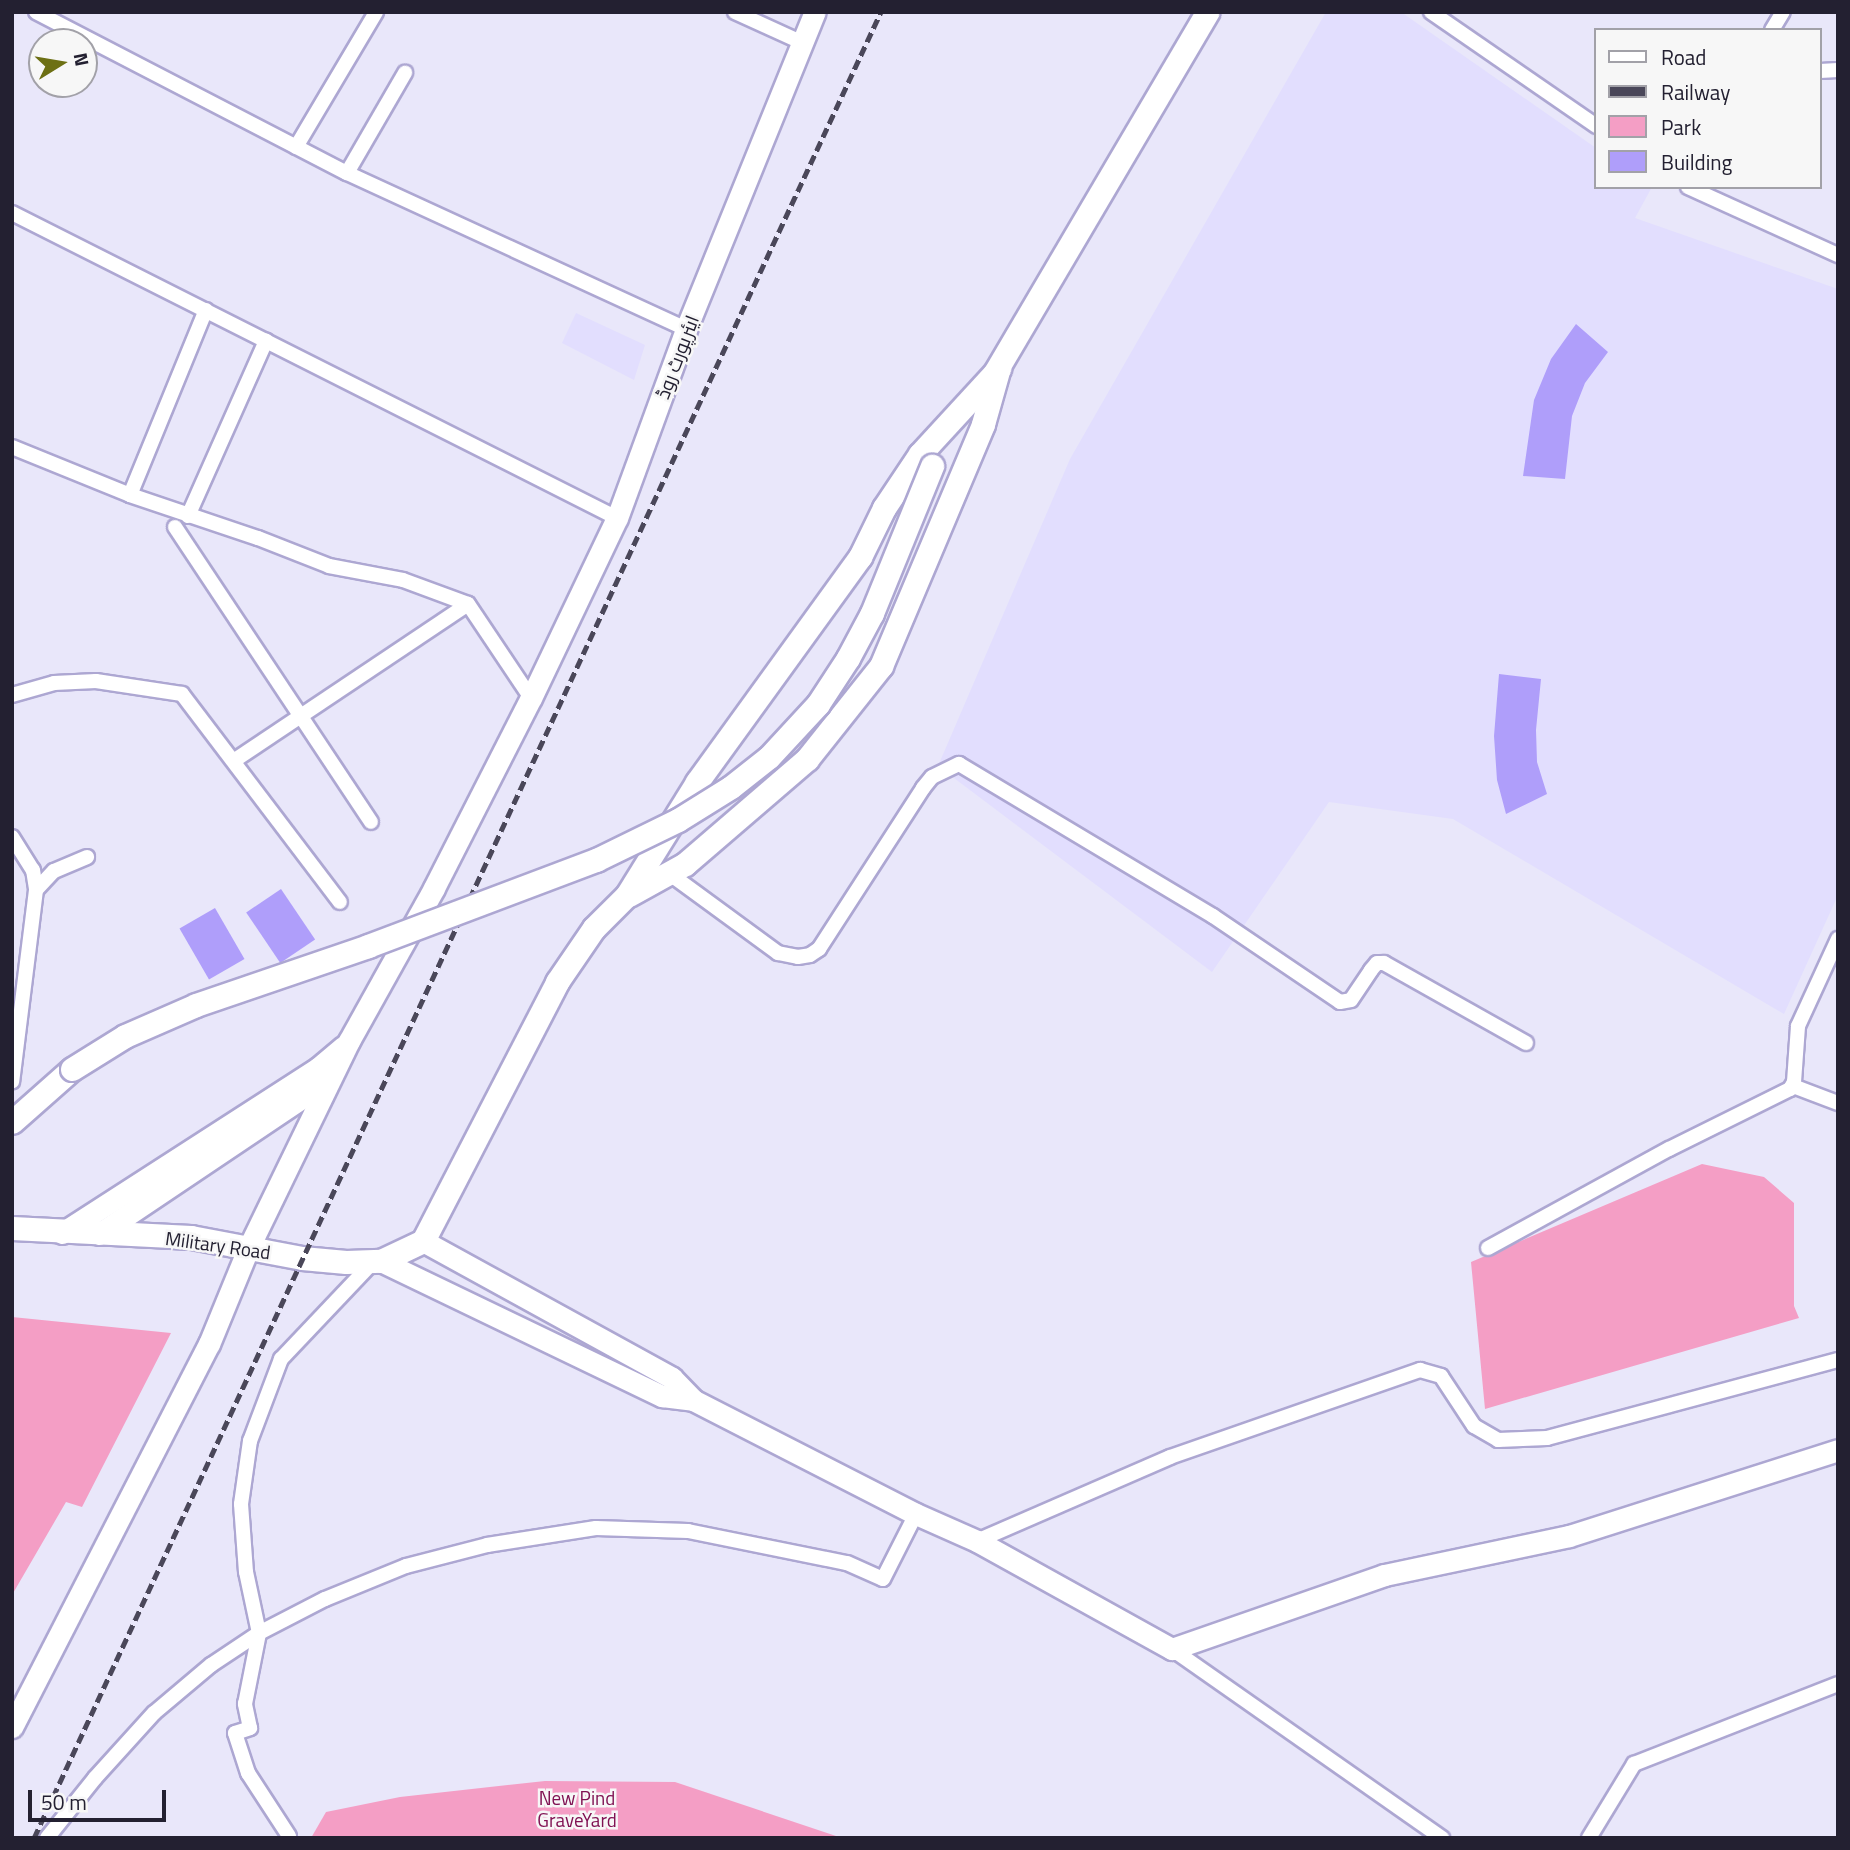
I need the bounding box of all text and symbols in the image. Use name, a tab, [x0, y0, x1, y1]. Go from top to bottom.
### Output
north arrow	[28, 28, 98, 98]
legend	[1594, 28, 1822, 189]
text: Road	[1661, 41, 1706, 73]
text: N	[67, 50, 98, 69]
text: Railway	[1661, 76, 1730, 108]
text: Park	[1661, 111, 1701, 143]
text: Building	[1661, 146, 1732, 178]
street label: ایئرپورٹ روڈ	[651, 312, 703, 402]
street label: Military Road	[164, 1226, 272, 1264]
scale bar	[32, 1776, 170, 1820]
text: 50 m	[41, 1786, 87, 1818]
park label: New Pind GraveYard	[537, 1787, 617, 1831]

